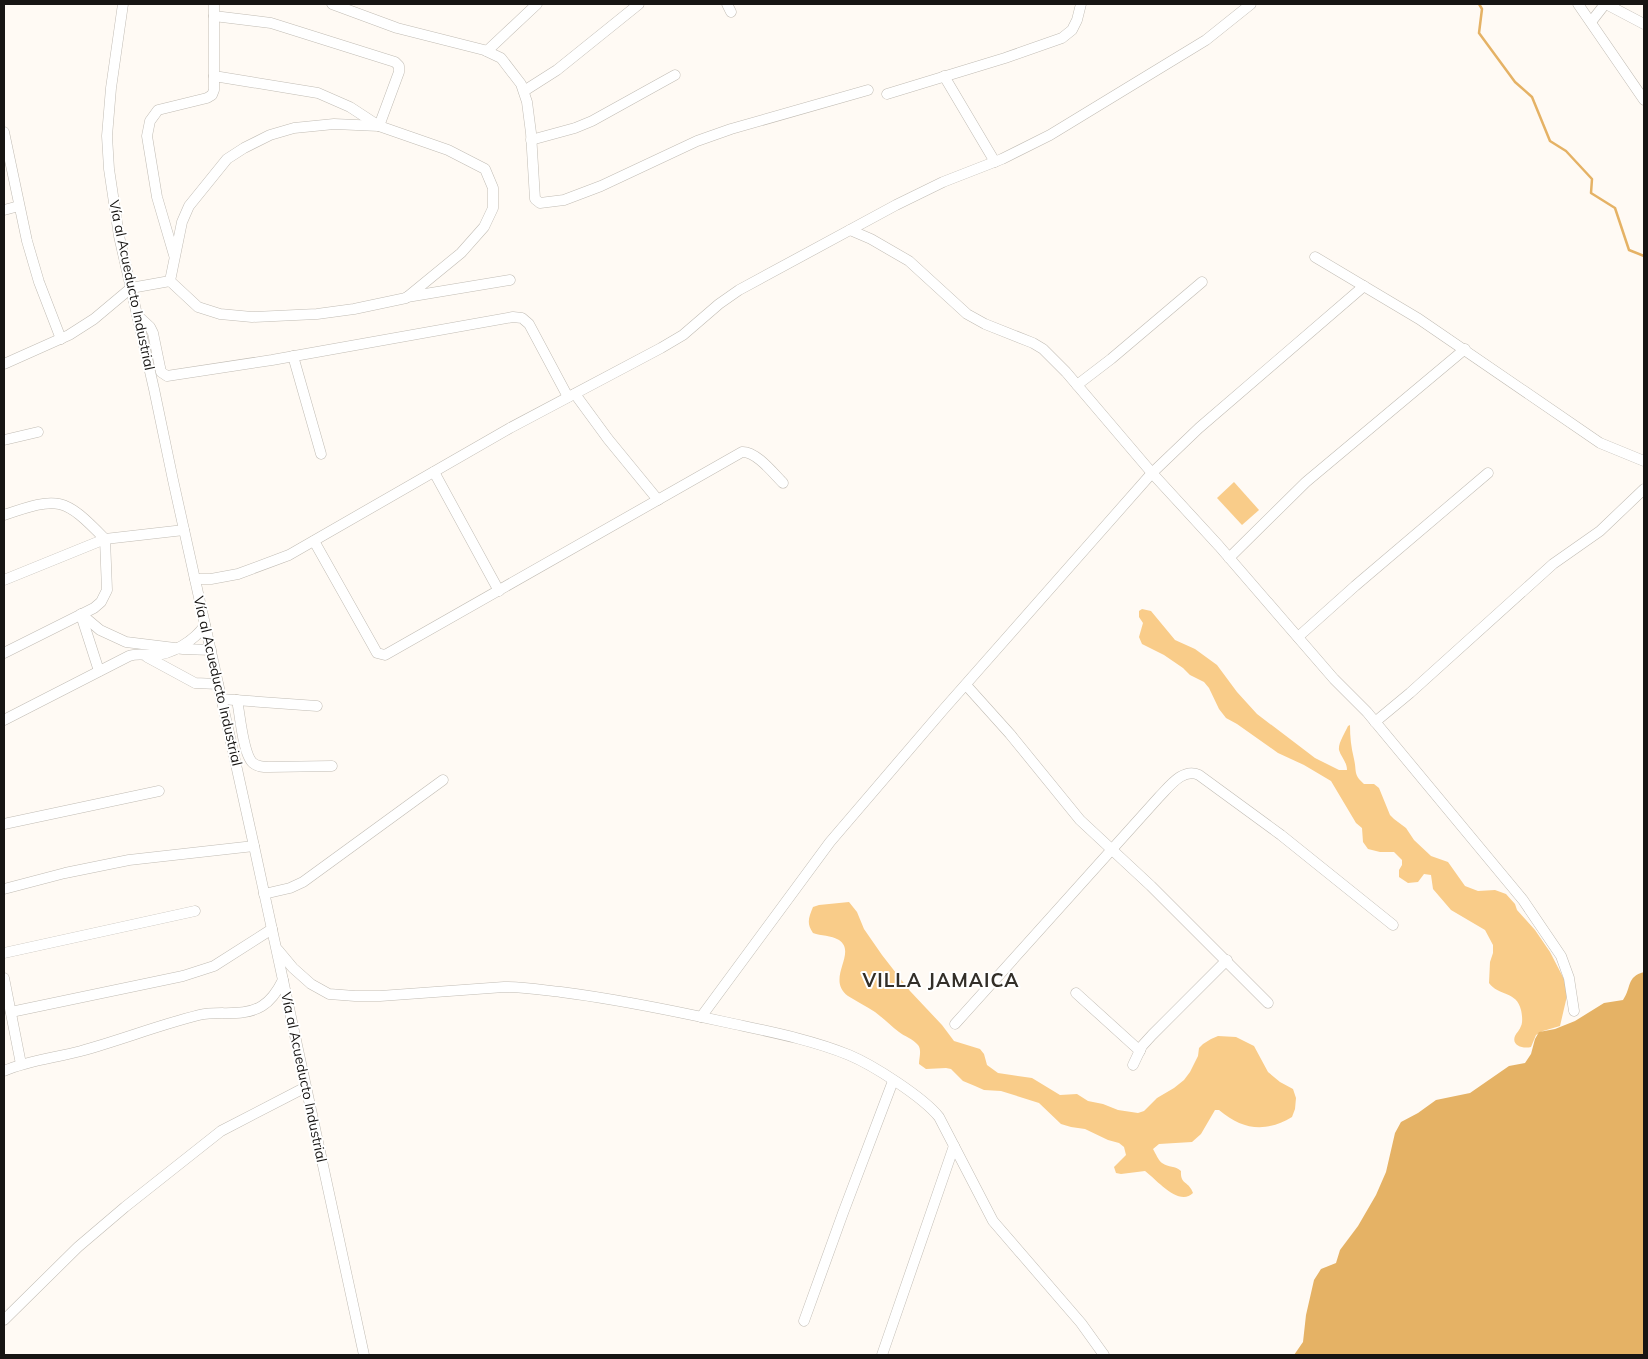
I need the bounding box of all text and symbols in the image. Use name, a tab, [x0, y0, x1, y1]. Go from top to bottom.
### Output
street label: Vía al Acueducto Industrial	[105, 198, 159, 372]
street label: Vía al Acueducto Industrial	[190, 594, 246, 768]
district label: VILLA JAMAICA	[862, 968, 1019, 992]
street label: Vía al Acueducto Industrial	[277, 990, 331, 1164]

